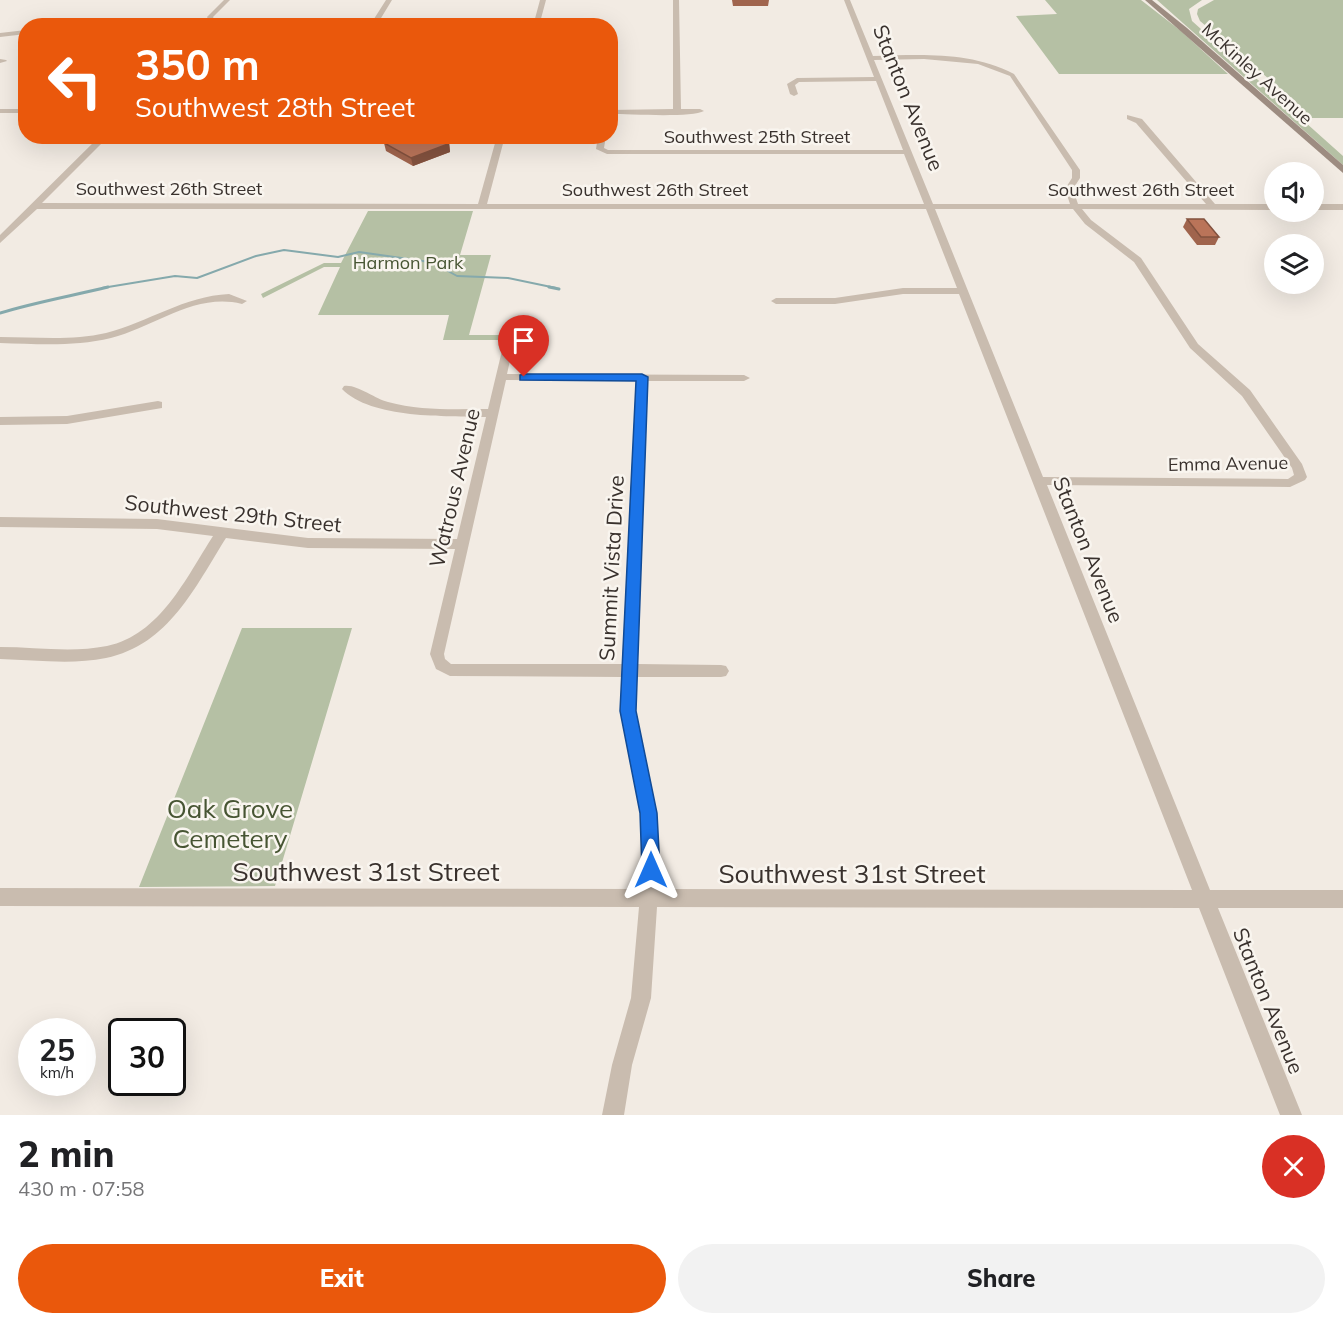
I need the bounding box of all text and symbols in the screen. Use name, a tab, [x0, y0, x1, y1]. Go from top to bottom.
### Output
street label: McKinley Avenue	[1197, 18, 1318, 130]
street label: Stanton Avenue	[868, 21, 950, 175]
text: 350 m	[135, 38, 260, 91]
icon: left	[36, 42, 114, 120]
text: Southwest 28th Street	[135, 90, 415, 124]
street label: Southwest 25th Street	[664, 125, 850, 148]
map controls	[1264, 162, 1324, 294]
button: sound	[1264, 162, 1324, 222]
street label: Southwest 26th Street	[76, 177, 262, 200]
street label: Southwest 26th Street	[562, 178, 748, 201]
street label: Southwest 26th Street	[1048, 178, 1234, 201]
button: layers	[1264, 234, 1324, 294]
park label: Harmon Park	[353, 251, 464, 274]
pin	[498, 315, 549, 377]
icon: arrive	[507, 324, 540, 357]
street label: Watrous Avenue	[423, 406, 485, 570]
street label: Emma Avenue	[1168, 451, 1288, 476]
street label: Stanton Avenue	[1048, 473, 1130, 627]
street label: Summit Vista Drive	[593, 474, 629, 662]
street label: Southwest 29th Street	[123, 489, 343, 537]
park label: Oak Grove Cemetery	[167, 792, 293, 855]
position arrow	[619, 838, 683, 902]
street label: Southwest 31st Street	[232, 855, 500, 888]
street label: Southwest 31st Street	[718, 857, 986, 890]
street label: Stanton Avenue	[1228, 924, 1310, 1078]
speed limit sign: 30	[108, 1018, 186, 1096]
text: 25	[39, 1031, 75, 1069]
text: km/h	[40, 1063, 74, 1082]
text: 2 min	[18, 1131, 114, 1176]
button: close	[1262, 1135, 1325, 1198]
text: 430 m · 07:58	[18, 1176, 144, 1201]
button: Exit	[18, 1244, 666, 1313]
button: Share	[678, 1244, 1325, 1313]

